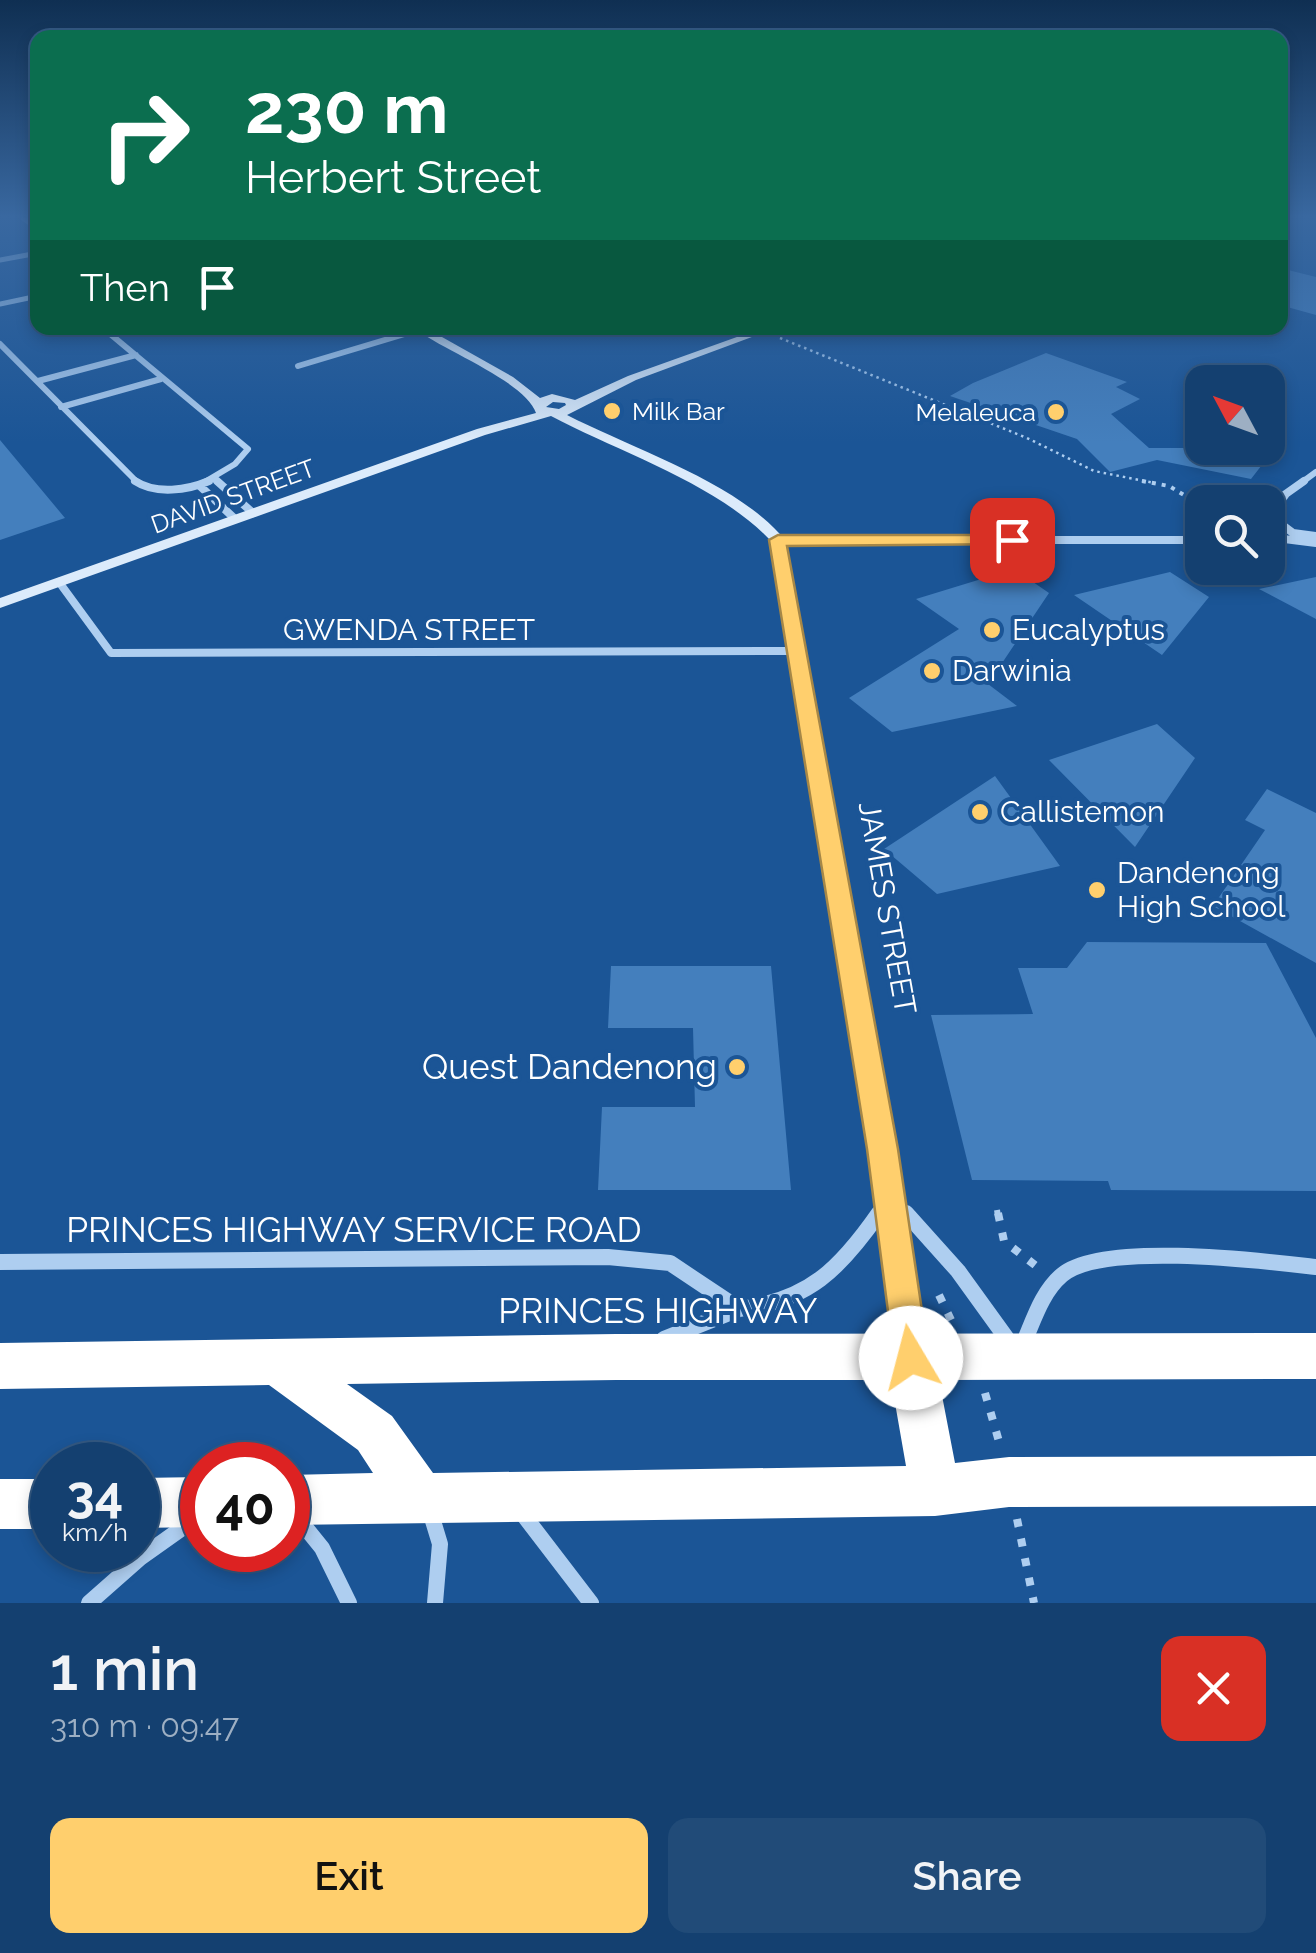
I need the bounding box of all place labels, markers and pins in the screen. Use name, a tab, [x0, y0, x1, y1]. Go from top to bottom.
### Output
place label: Milk Bar	[632, 396, 725, 426]
place label: Melaleuca	[916, 397, 1036, 427]
marker: Milk Bar	[601, 400, 623, 422]
marker: Melaleuca	[1045, 401, 1067, 423]
pin	[970, 498, 1055, 583]
place label: Eucalyptus	[1012, 612, 1165, 647]
marker: Eucalyptus	[981, 619, 1003, 641]
place label: Darwinia	[952, 653, 1072, 688]
marker: Darwinia	[921, 660, 943, 682]
place label: Callistemon	[1000, 794, 1165, 829]
marker: Callistemon	[969, 801, 991, 823]
place label: Dandenong High School	[1117, 855, 1286, 924]
marker: Dandenong High School	[1086, 879, 1108, 901]
place label: Quest Dandenong	[422, 1046, 717, 1087]
marker: Quest Dandenong	[726, 1056, 748, 1078]

